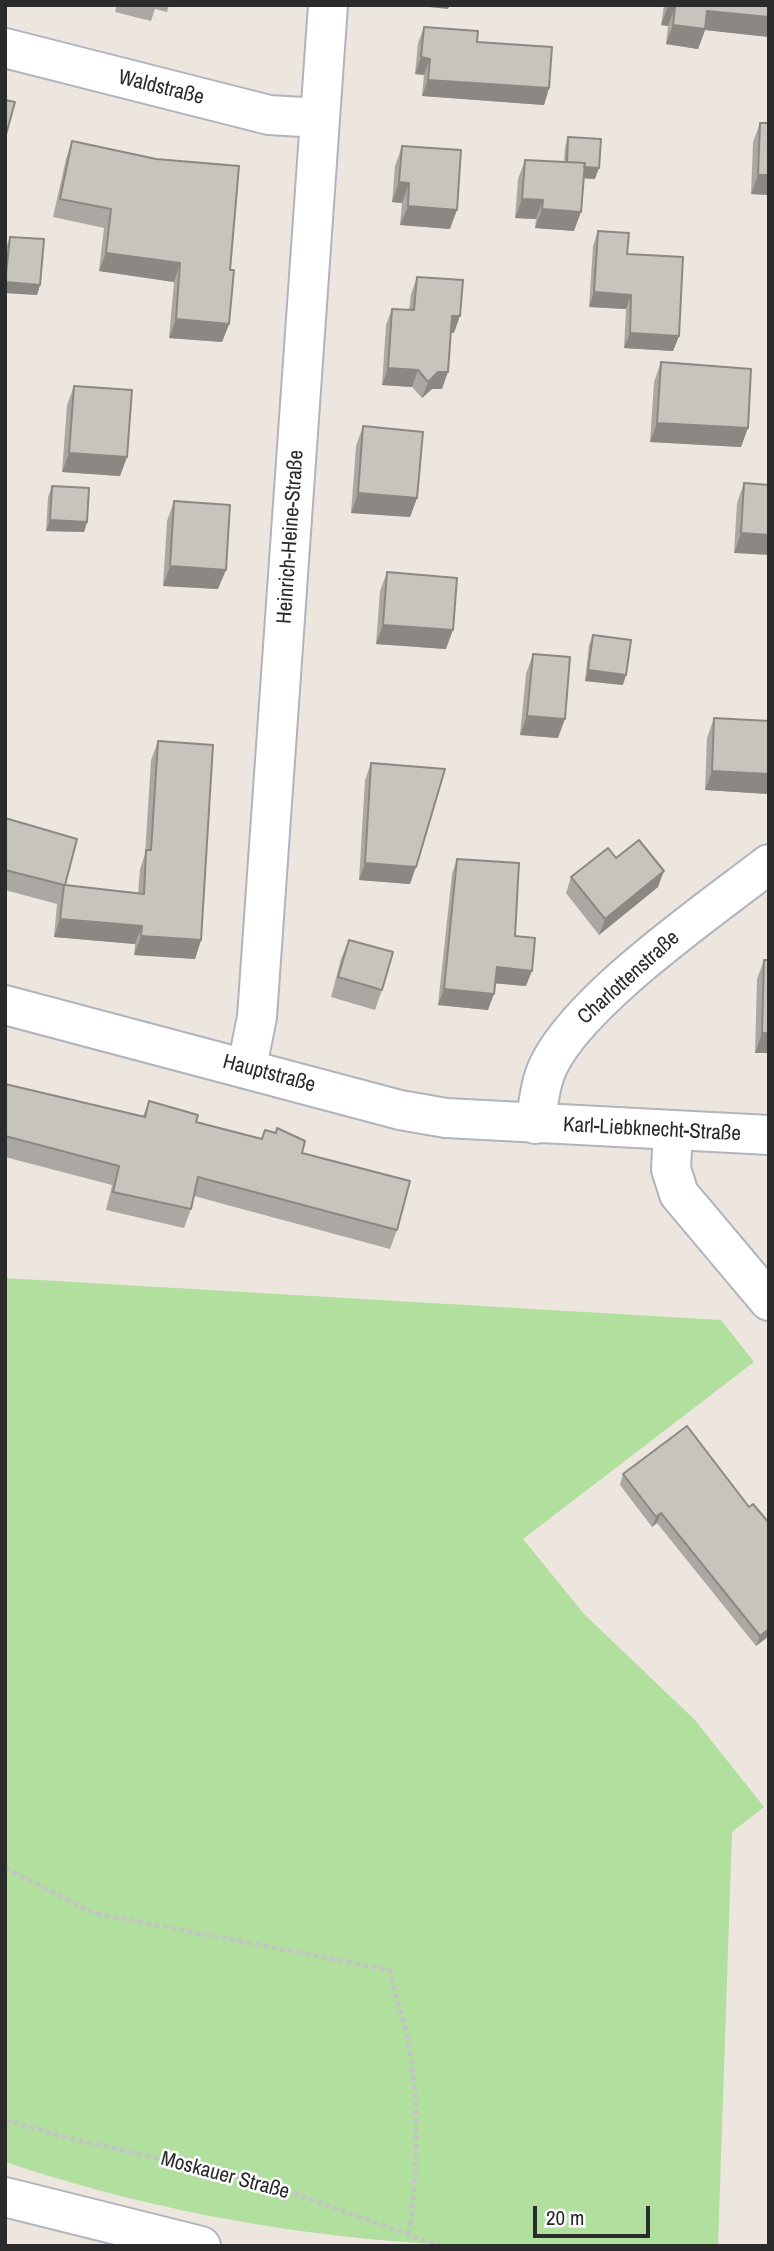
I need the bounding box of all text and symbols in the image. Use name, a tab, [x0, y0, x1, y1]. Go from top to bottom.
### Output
street label: Waldstraße	[116, 65, 206, 111]
street label: Heinrich-Heine-Straße	[272, 449, 310, 625]
street label: Charlottenstraße	[573, 926, 685, 1030]
street label: Hauptstraße	[220, 1050, 318, 1098]
street label: Karl-Liebknecht-Straße	[562, 1113, 742, 1147]
street label: Moskauer Straße	[158, 2147, 292, 2205]
scale bar	[536, 2192, 653, 2236]
text: 20 m	[546, 2203, 584, 2232]

